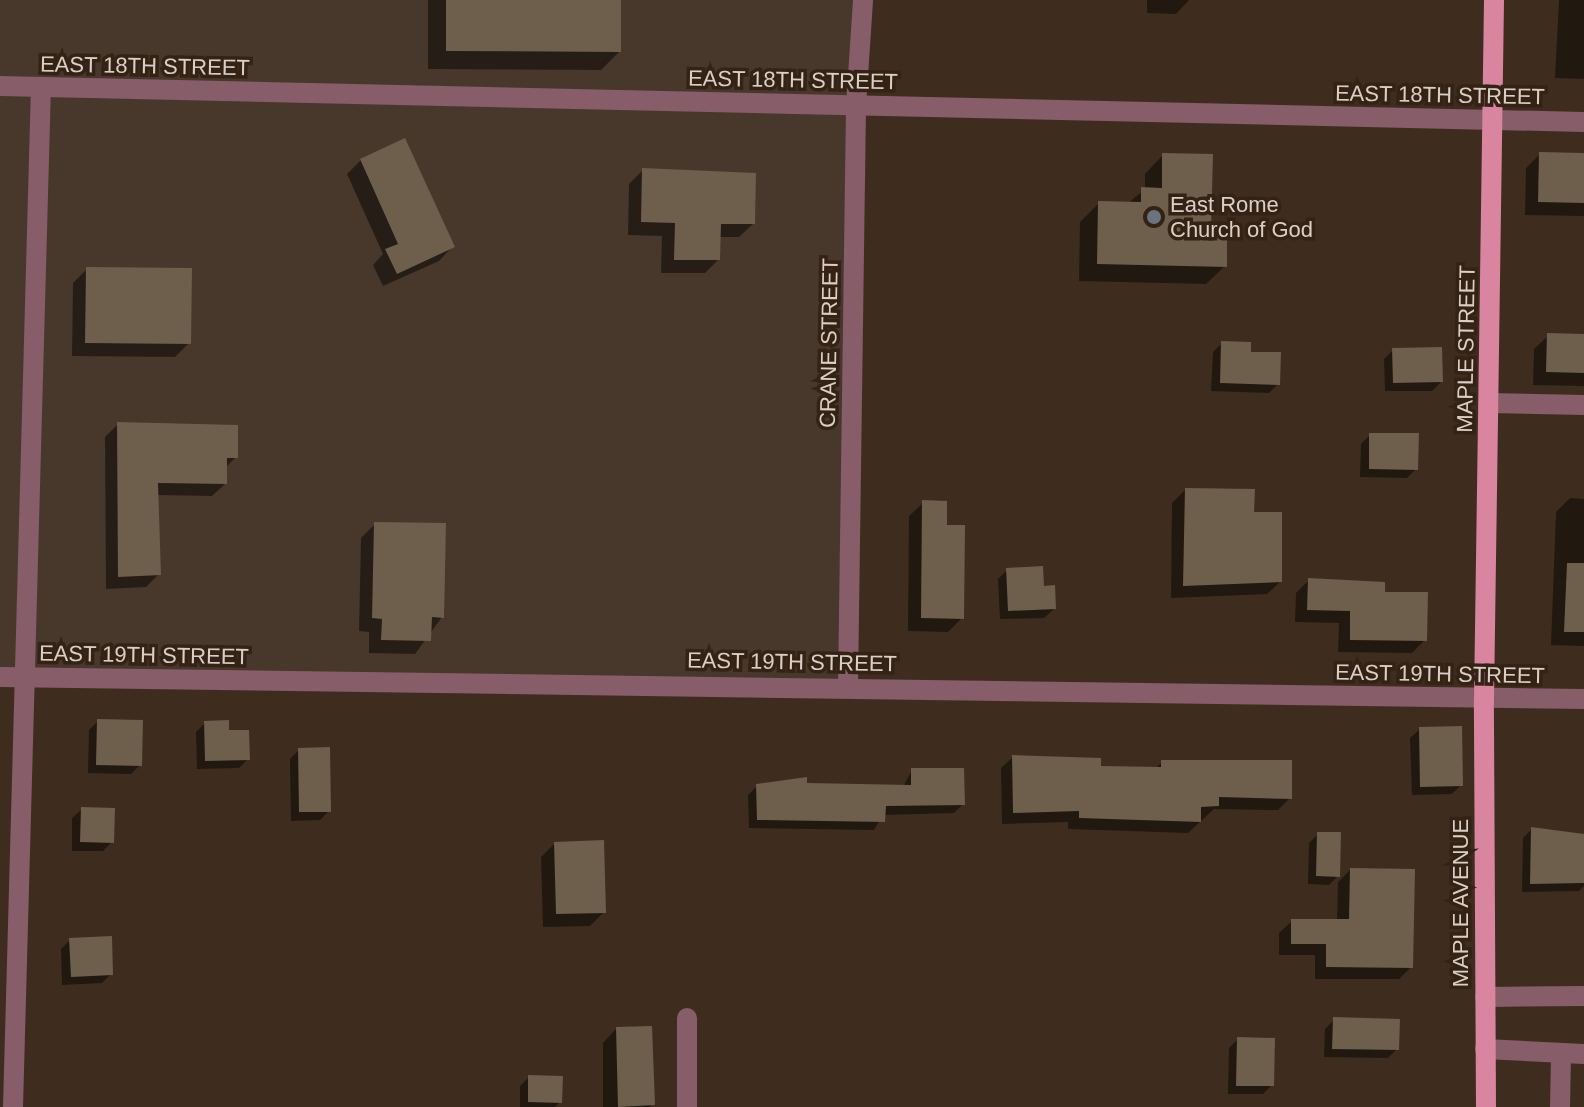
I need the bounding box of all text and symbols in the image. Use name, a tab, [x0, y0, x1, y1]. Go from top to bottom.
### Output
street label: EAST 18TH STREET	[40, 51, 250, 81]
street label: EAST 18TH STREET	[688, 65, 898, 95]
street label: EAST 18TH STREET	[1335, 80, 1545, 110]
place label: East Rome Church of God	[1170, 191, 1313, 242]
marker: East Rome Church of God	[1145, 208, 1163, 226]
street label: CRANE STREET	[814, 258, 844, 428]
street label: MAPLE STREET	[1451, 265, 1481, 433]
street label: EAST 19TH STREET	[39, 640, 249, 670]
street label: EAST 19TH STREET	[687, 647, 897, 677]
street label: EAST 19TH STREET	[1335, 659, 1545, 689]
street label: MAPLE AVENUE	[1448, 818, 1474, 988]

